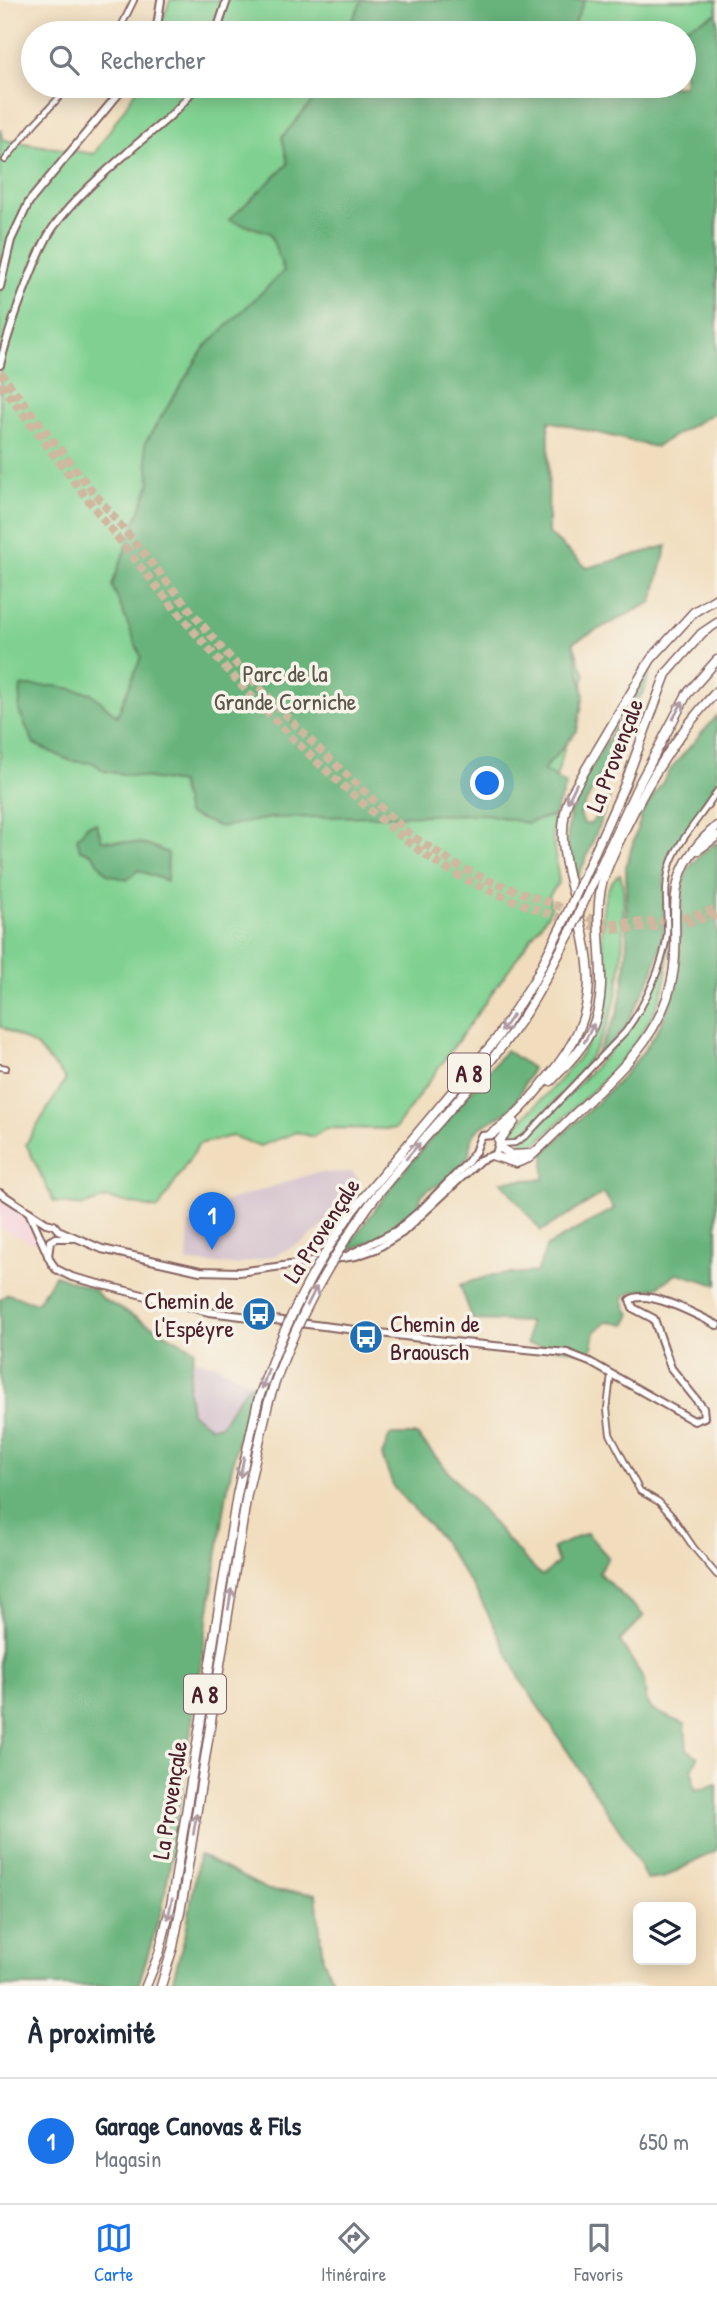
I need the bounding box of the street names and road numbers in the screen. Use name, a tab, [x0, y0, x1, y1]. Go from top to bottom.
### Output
street label: La Provençale	[578, 693, 650, 816]
road number: A 8	[448, 1054, 490, 1092]
street label: La Provençale	[275, 1171, 367, 1289]
road number: A 8	[184, 1674, 226, 1714]
street label: La Provençale	[144, 1738, 194, 1861]

